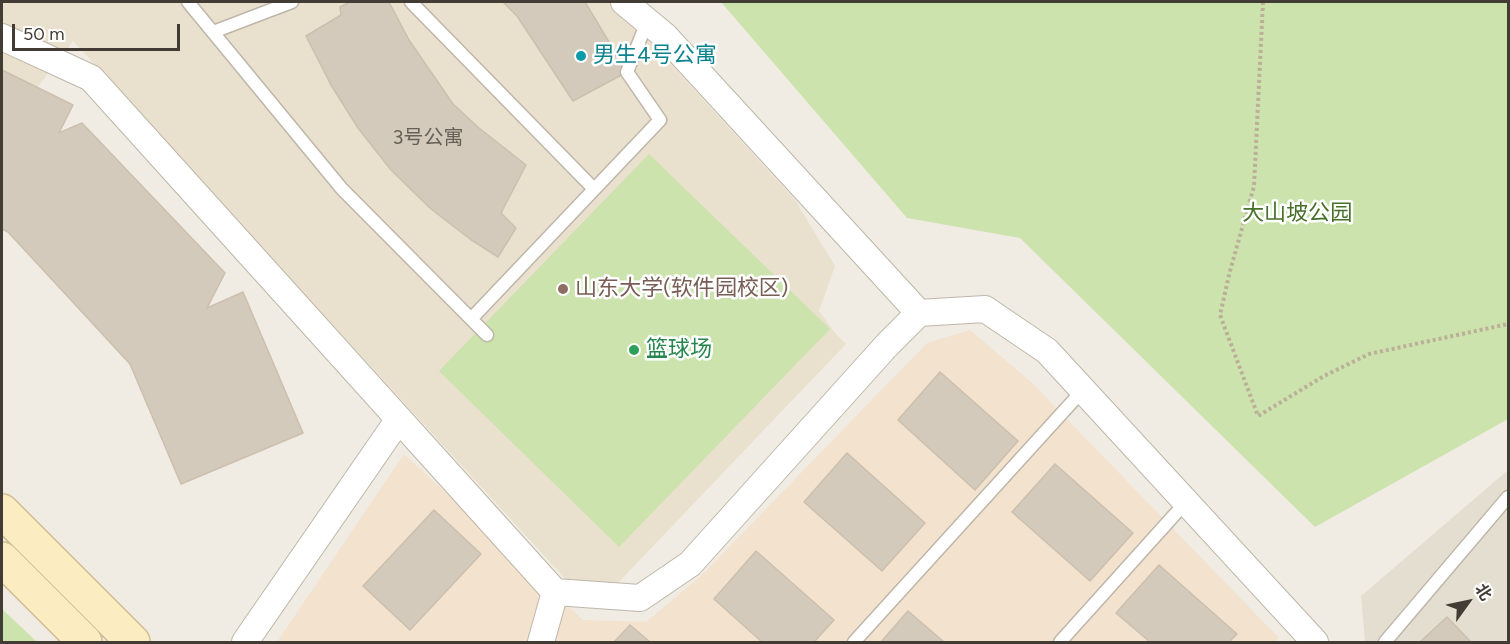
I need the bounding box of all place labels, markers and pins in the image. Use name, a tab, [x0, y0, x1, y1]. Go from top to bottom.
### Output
place label: 男生4号公寓	[593, 43, 717, 69]
marker: 男生4号公寓	[574, 49, 588, 63]
place label: 山东大学(软件园校区)	[575, 276, 788, 302]
marker: 山东大学(软件园校区)	[556, 282, 570, 296]
place label: 篮球场	[646, 337, 712, 363]
marker: 篮球场	[627, 343, 641, 357]

